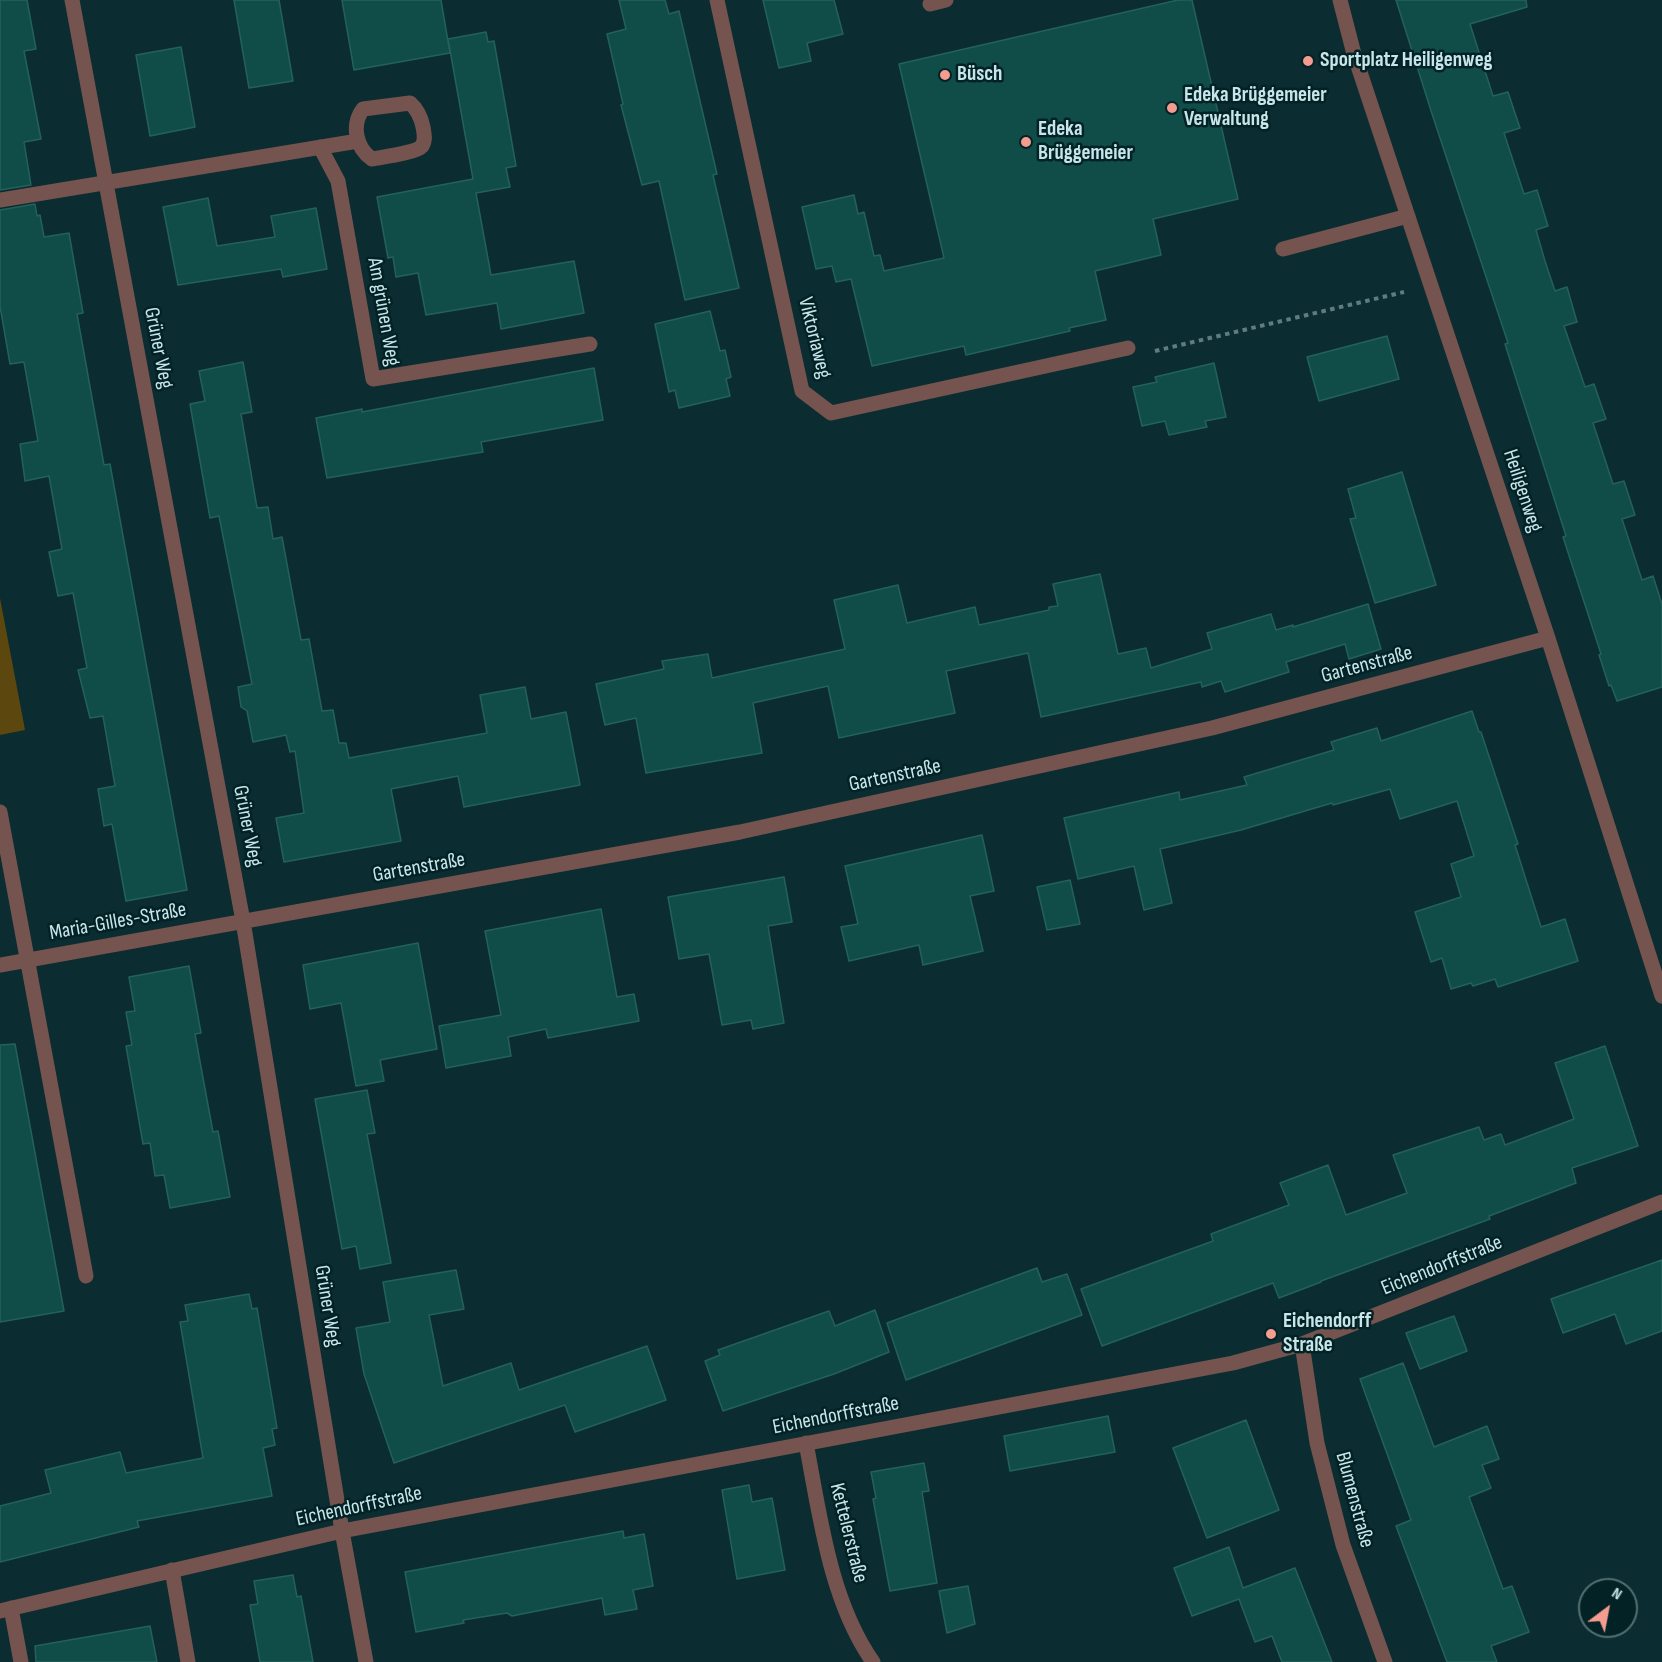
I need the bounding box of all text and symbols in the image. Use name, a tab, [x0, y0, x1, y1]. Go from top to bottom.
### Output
place label: Sportplatz Heiligenweg	[1320, 48, 1492, 74]
marker: Sportplatz Heiligenweg	[1301, 54, 1315, 68]
place label: Büsch	[957, 62, 1002, 88]
marker: Büsch	[938, 68, 952, 82]
place label: Edeka Brüggemeier Verwaltung	[1184, 83, 1327, 133]
marker: Edeka Brüggemeier Verwaltung	[1165, 101, 1179, 115]
place label: Edeka Brüggemeier	[1038, 117, 1133, 167]
marker: Edeka Brüggemeier	[1019, 135, 1033, 149]
street label: Am grünen Weg	[361, 256, 405, 368]
street label: Viktoriaweg	[792, 295, 836, 381]
street label: Grüner Weg	[138, 305, 178, 391]
street label: Heiligenweg	[1497, 446, 1547, 536]
street label: Gartenstraße	[1319, 641, 1415, 689]
street label: Gartenstraße	[847, 754, 943, 798]
street label: Grüner Weg	[227, 783, 267, 869]
street label: Gartenstraße	[371, 847, 467, 889]
street label: Maria-Gilles-Straße	[48, 898, 188, 946]
street label: Eichendorffstraße	[1378, 1230, 1506, 1302]
street label: Grüner Weg	[308, 1263, 346, 1349]
place label: Eichendorff Straße	[1283, 1309, 1371, 1359]
marker: Eichendorff Straße	[1264, 1327, 1278, 1341]
street label: Eichendorffstraße	[771, 1391, 901, 1441]
street label: Blumenstraße	[1329, 1449, 1379, 1551]
street label: Eichendorffstraße	[294, 1481, 424, 1533]
street label: Kettelerstraße	[823, 1481, 873, 1585]
north arrow	[1578, 1578, 1638, 1638]
text: N	[1608, 1584, 1625, 1604]

